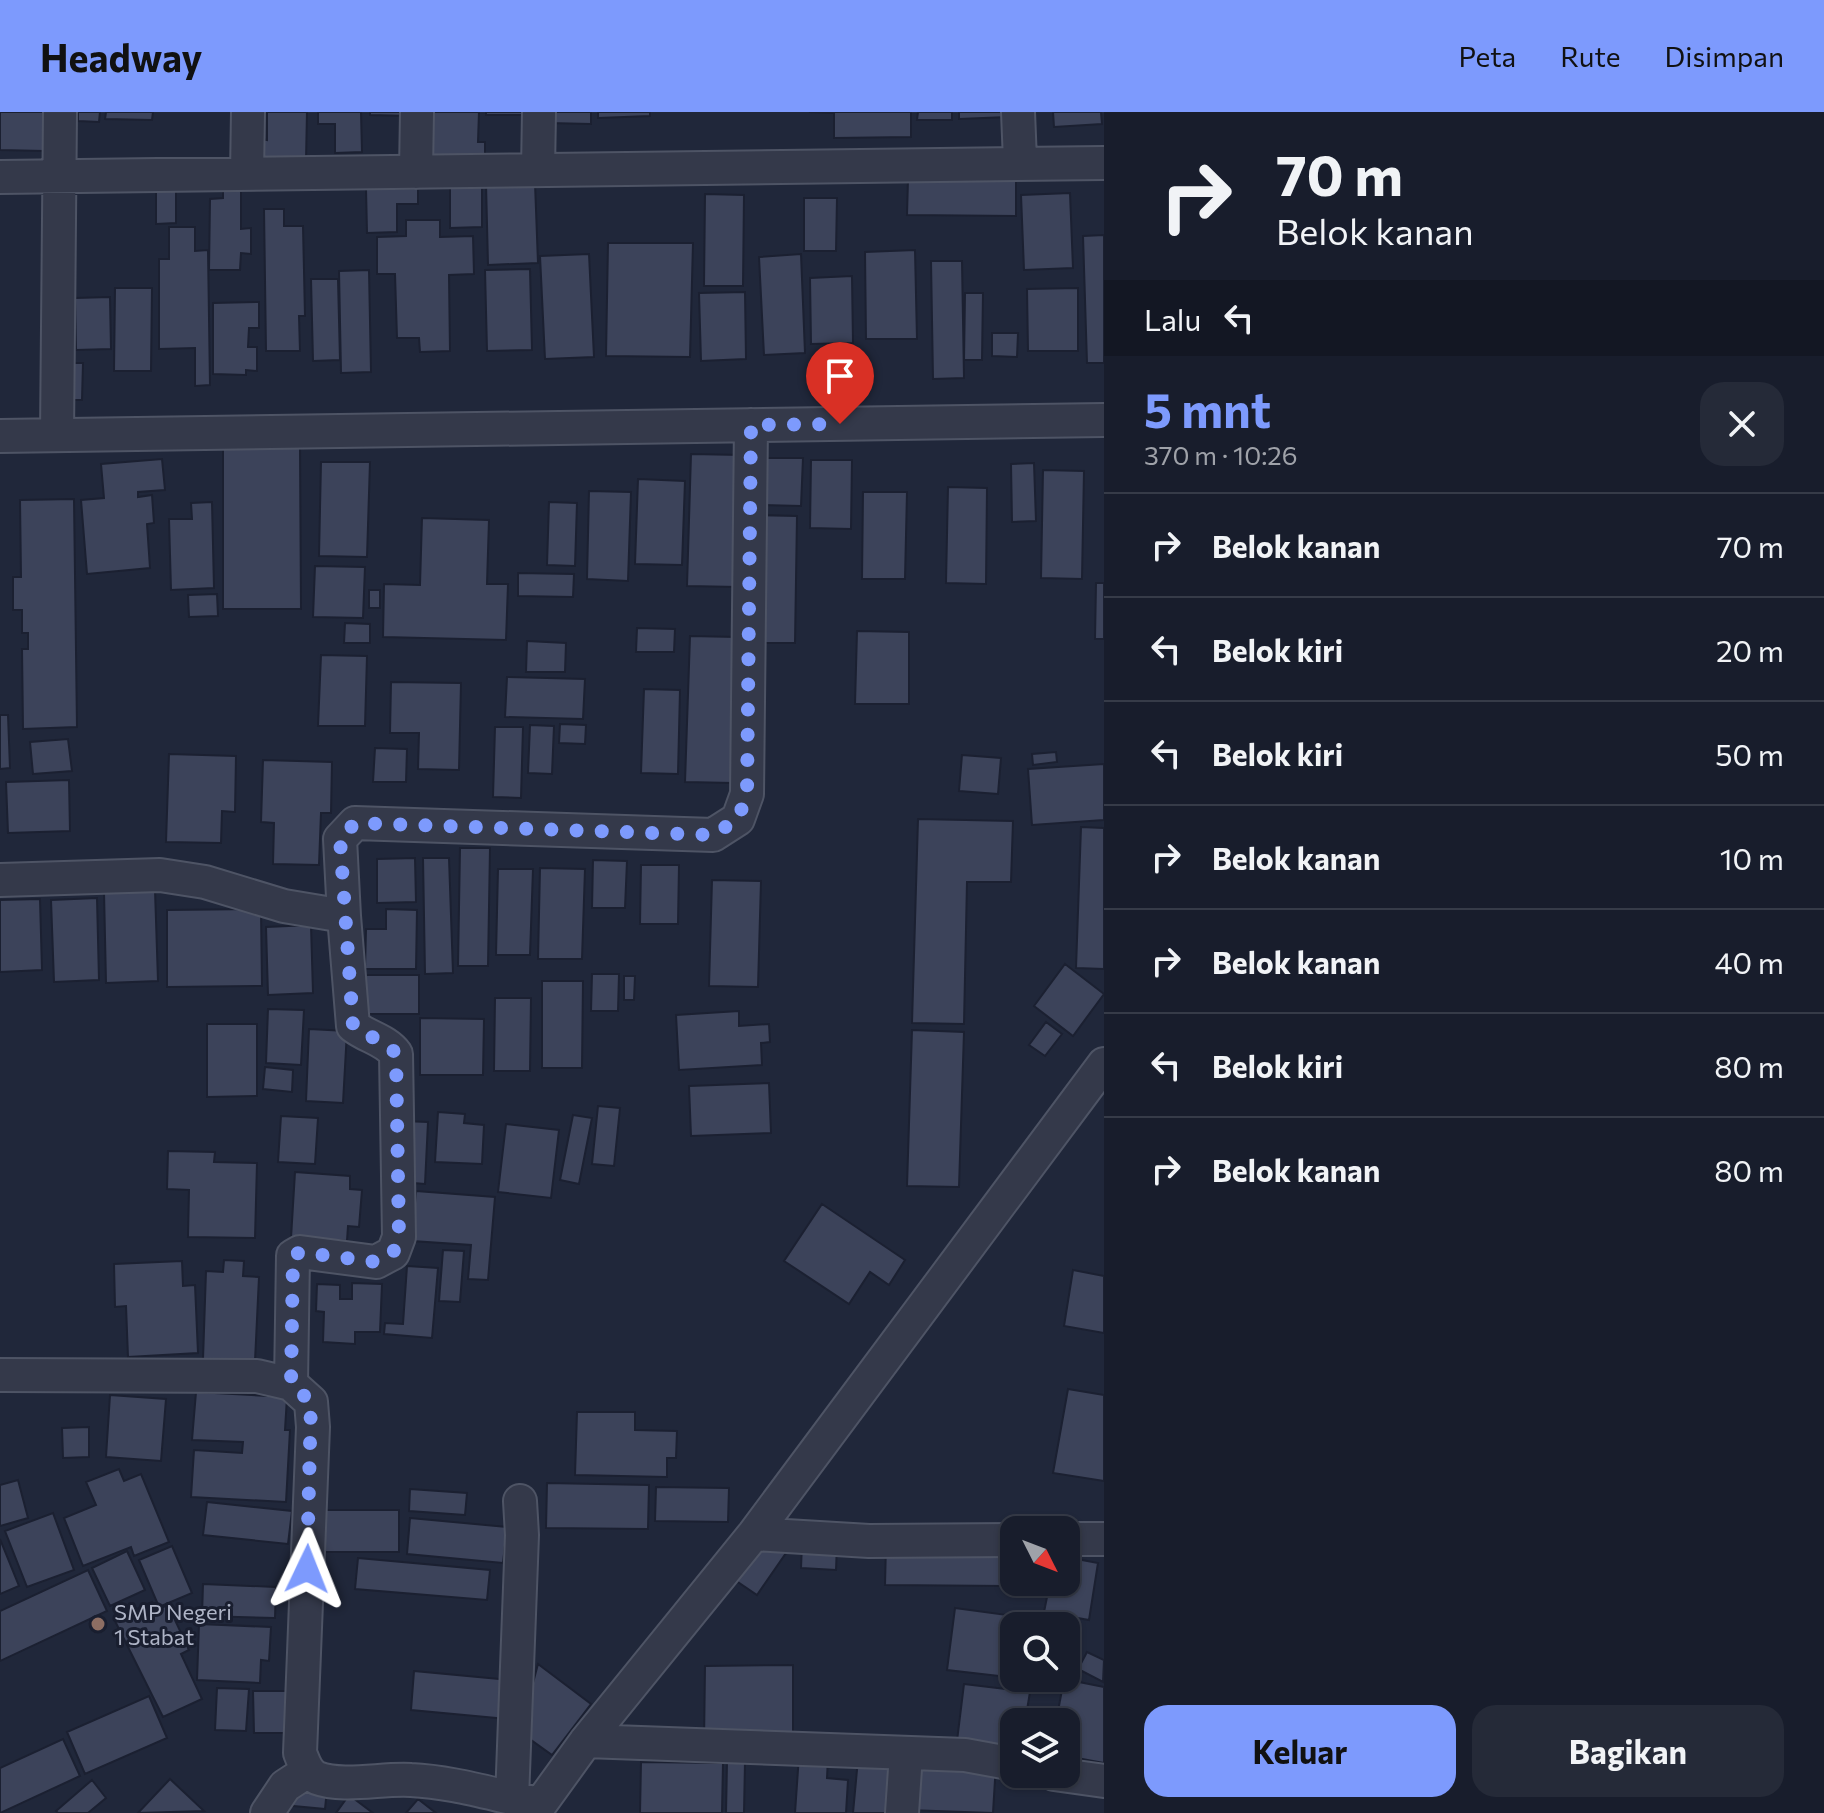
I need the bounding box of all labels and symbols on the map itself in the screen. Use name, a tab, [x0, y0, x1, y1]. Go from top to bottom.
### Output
pin	[806, 342, 874, 424]
north arrow	[1000, 1516, 1080, 1596]
position arrow	[265, 1527, 349, 1611]
place label: SMP Negeri 1 Stabat	[114, 1598, 232, 1650]
marker: SMP Negeri 1 Stabat	[89, 1615, 107, 1633]

